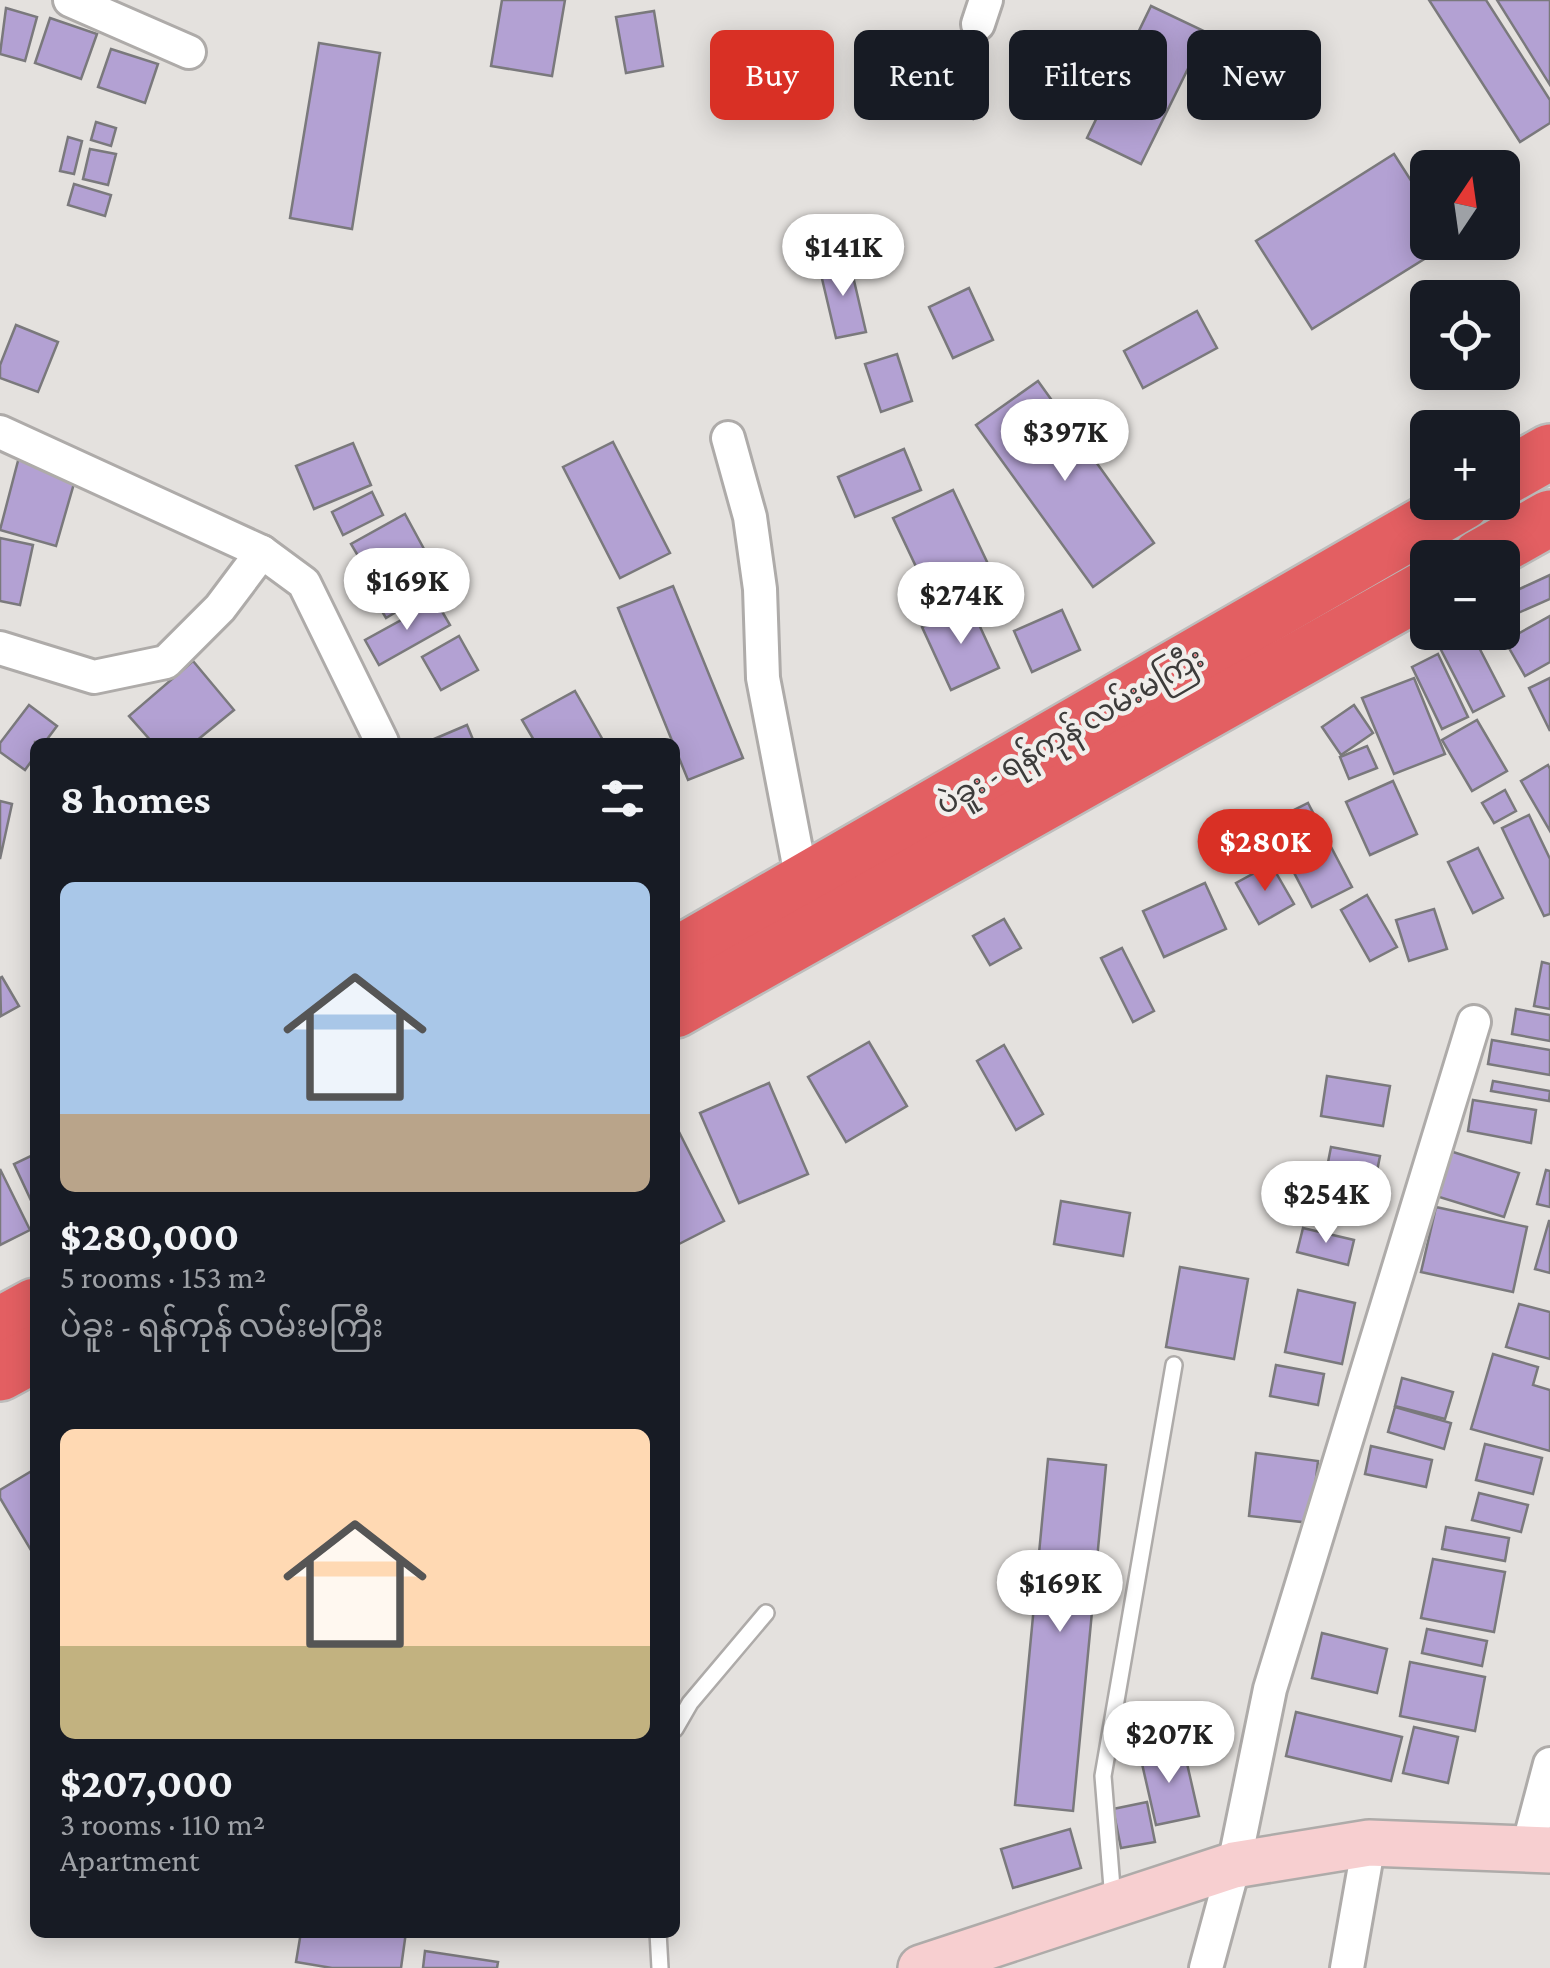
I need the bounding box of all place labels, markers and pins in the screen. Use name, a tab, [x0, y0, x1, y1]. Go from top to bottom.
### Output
pin: $141K	[773, 214, 913, 299]
pin: $397K	[995, 399, 1135, 484]
pin: $169K	[337, 548, 477, 633]
pin: $274K	[891, 562, 1031, 647]
pin: $280K	[1195, 809, 1335, 894]
pin: $254K	[1256, 1161, 1396, 1246]
pin: $169K	[990, 1550, 1130, 1635]
pin: $207K	[1099, 1701, 1239, 1786]

